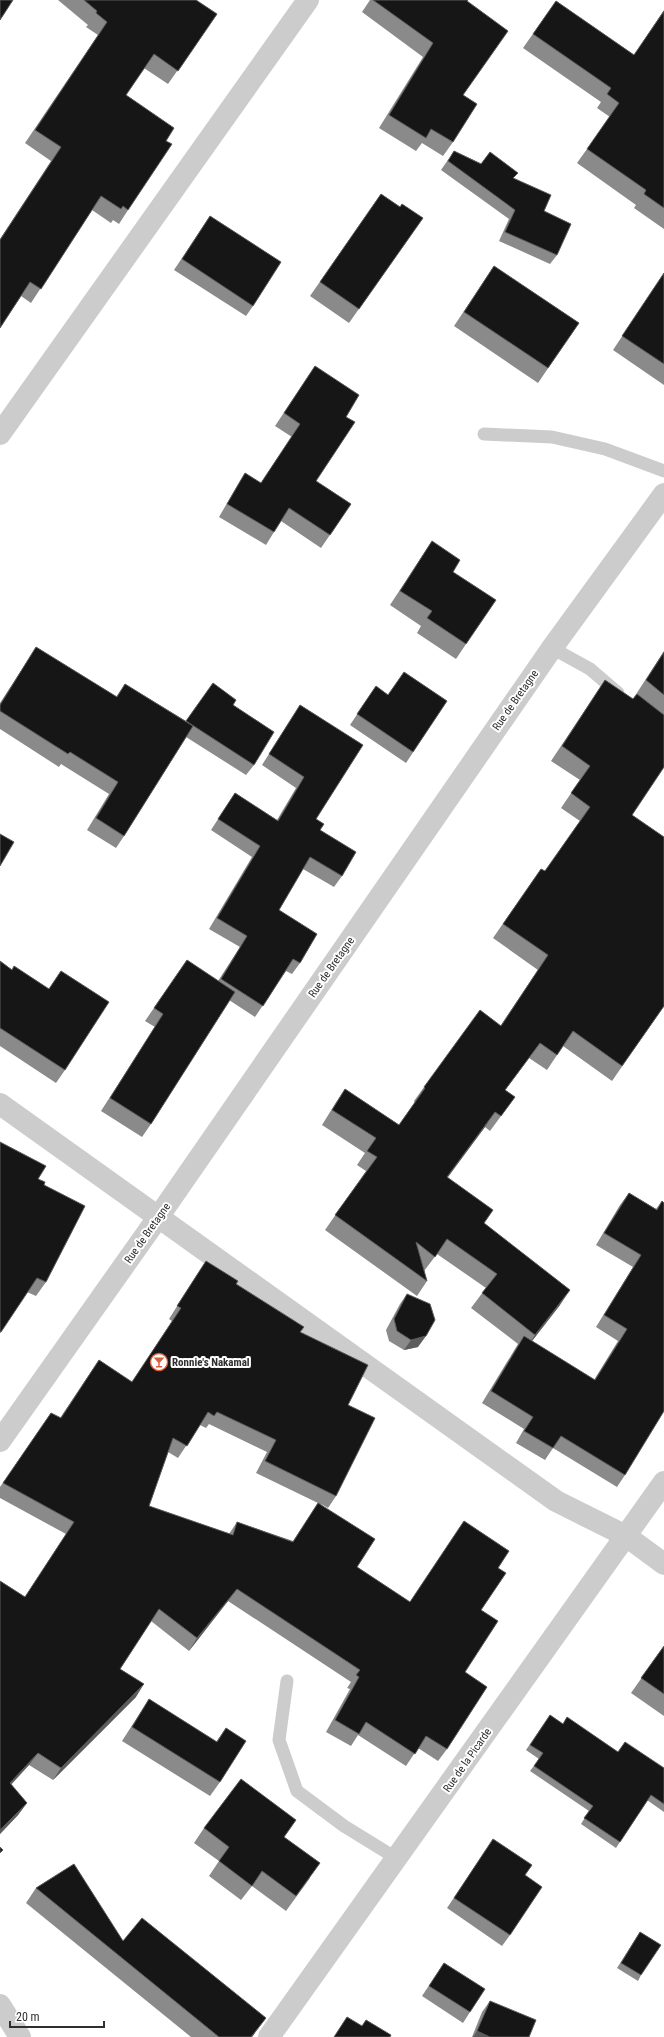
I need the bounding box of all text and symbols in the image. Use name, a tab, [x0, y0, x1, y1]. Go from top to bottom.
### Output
street label: Rue de Bretagne	[490, 668, 541, 733]
street label: Rue de Bretagne	[306, 935, 357, 1000]
street label: Rue de Bretagne	[122, 1201, 173, 1266]
bar icon: Ronnie's Nakamal	[149, 1352, 169, 1372]
place label: Ronnie's Nakamal	[172, 1356, 250, 1369]
street label: Rue de la Picarde	[441, 1726, 494, 1795]
scale bar	[10, 2003, 104, 2029]
text: 20 m	[16, 2010, 40, 2024]

